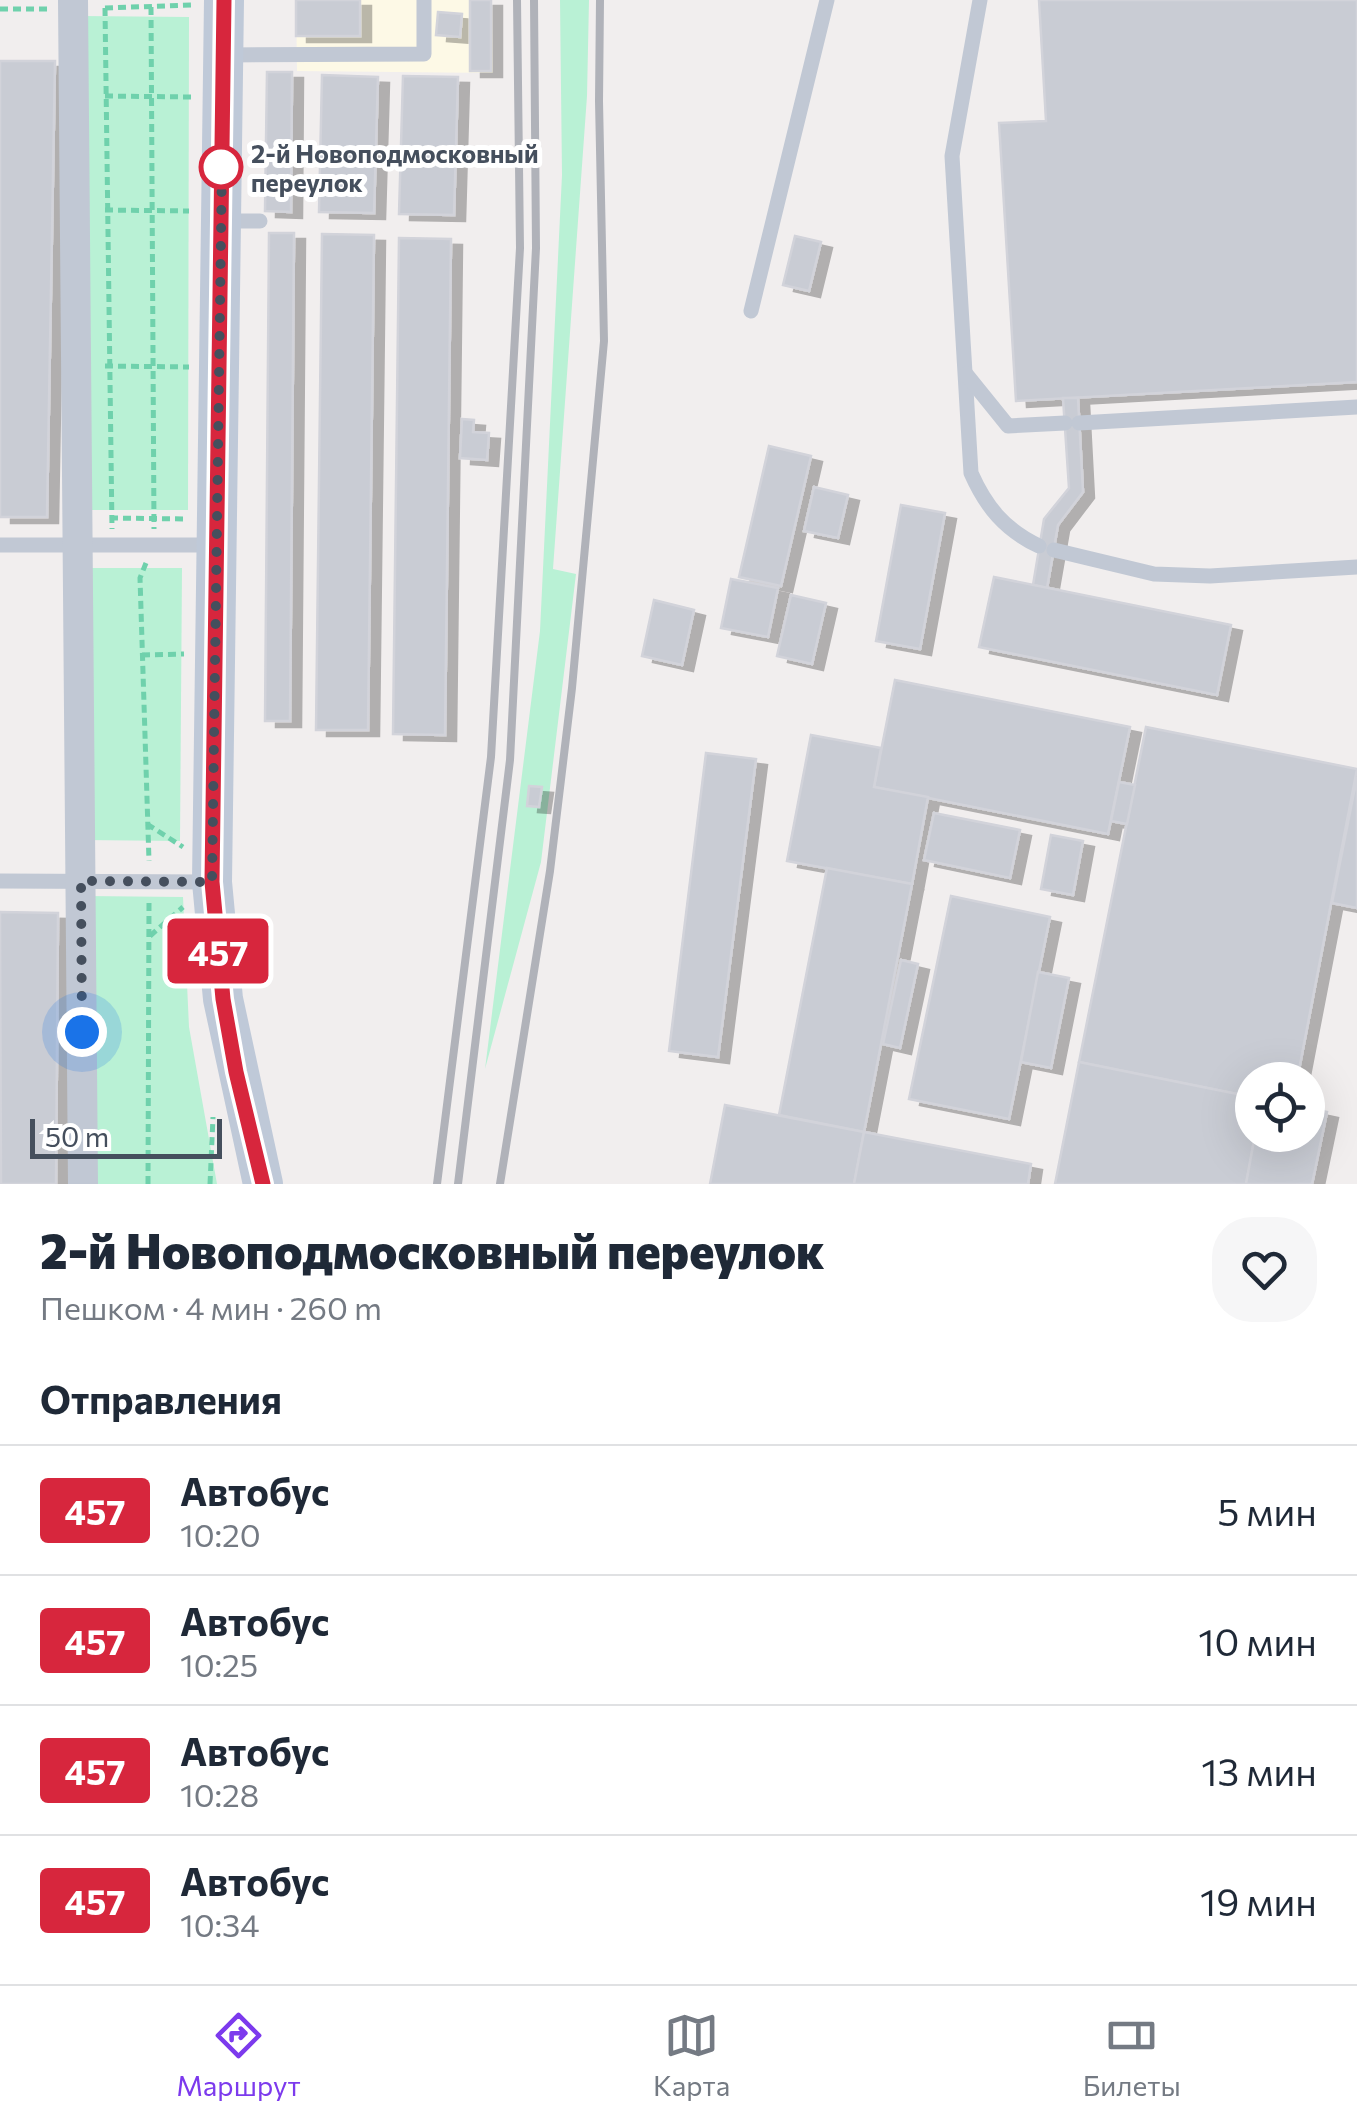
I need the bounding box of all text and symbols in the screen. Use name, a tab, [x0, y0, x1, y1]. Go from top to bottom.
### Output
place label: 2-й Новоподмосковный переулок	[251, 138, 538, 197]
marker: 2-й Новоподмосковный переулок	[200, 146, 242, 188]
line badge: 457	[160, 918, 276, 984]
text: 457	[187, 930, 249, 973]
your location	[57, 1007, 107, 1057]
map controls	[1235, 1062, 1325, 1152]
button: locate	[1235, 1062, 1325, 1152]
scale bar	[30, 1114, 222, 1158]
text: 50 m	[45, 1119, 109, 1153]
button: heart	[1212, 1217, 1317, 1322]
text: 2-й Новоподмосковный переулок	[40, 1220, 824, 1279]
text: Пешком · 4 мин · 260 m	[40, 1287, 382, 1327]
text: Отправления	[40, 1375, 282, 1422]
text: Автобус	[180, 1467, 330, 1514]
text: 5 мин	[1217, 1487, 1317, 1534]
text: 457	[64, 1489, 126, 1532]
text: 10:20	[180, 1514, 261, 1554]
text: Автобус	[180, 1597, 330, 1644]
text: 10 мин	[1198, 1617, 1317, 1664]
text: 457	[64, 1619, 126, 1662]
text: 10:25	[180, 1644, 258, 1684]
text: Автобус	[180, 1727, 330, 1774]
text: 13 мин	[1201, 1747, 1317, 1794]
text: 457	[64, 1749, 126, 1792]
text: 10:28	[180, 1774, 259, 1814]
text: Автобус	[180, 1857, 330, 1904]
text: 19 мин	[1200, 1877, 1317, 1924]
text: 457	[64, 1879, 126, 1922]
text: 10:34	[180, 1904, 260, 1944]
tab: Маршрут	[176, 2008, 301, 2102]
tab: Карта	[653, 2008, 730, 2102]
tab: Билеты	[1083, 2008, 1181, 2102]

